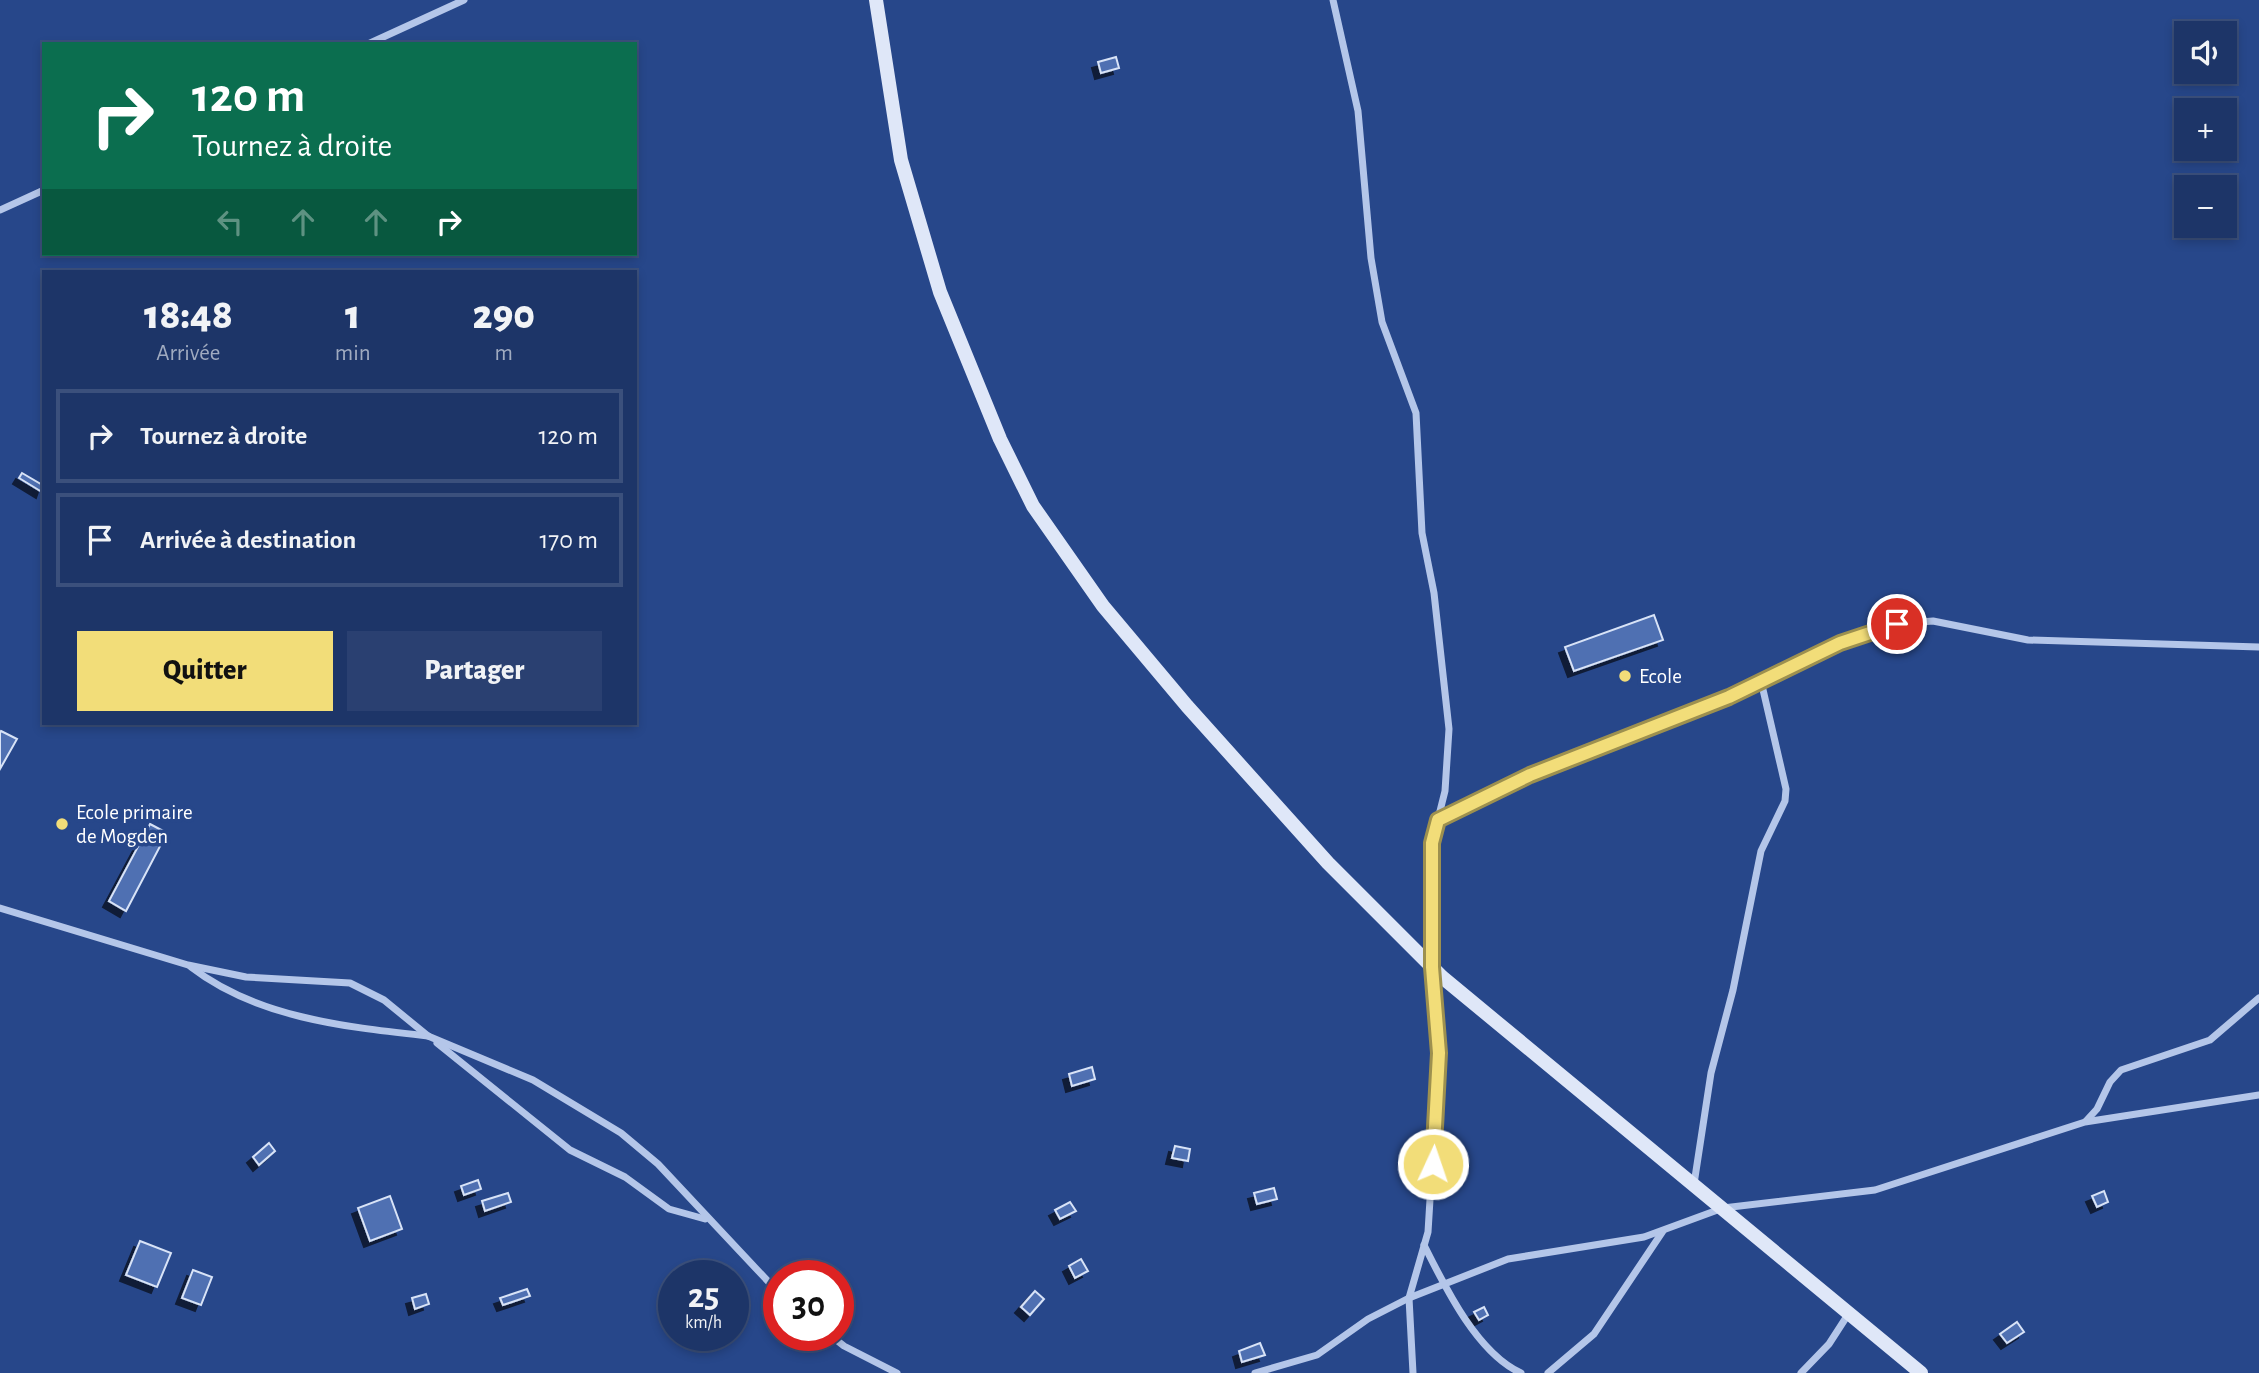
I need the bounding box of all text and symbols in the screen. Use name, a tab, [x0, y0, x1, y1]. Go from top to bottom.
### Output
map controls	[2174, 21, 2237, 238]
button: sound	[2174, 21, 2237, 84]
icon: right	[77, 70, 168, 161]
text: 120 m	[192, 72, 305, 121]
button: +	[2174, 98, 2237, 161]
text: Tournez à droite	[192, 130, 392, 162]
button: −	[2174, 175, 2237, 238]
icon: left	[211, 203, 249, 241]
icon: ahead	[284, 203, 322, 241]
icon: ahead	[357, 203, 395, 241]
icon: right	[430, 203, 468, 241]
text: 18:48	[144, 294, 233, 336]
text: 1	[345, 294, 360, 336]
text: 290	[473, 294, 535, 336]
text: Arrivée	[156, 342, 220, 365]
text: min	[335, 342, 371, 365]
text: m	[495, 342, 513, 365]
icon: right	[81, 417, 119, 455]
text: Tournez à droite	[140, 423, 307, 449]
text: 120 m	[538, 423, 598, 449]
icon: arrive	[81, 521, 119, 559]
text: Arrivée à destination	[140, 527, 356, 553]
text: 170 m	[539, 527, 598, 553]
pin	[1867, 594, 1927, 654]
icon: arrive	[1878, 605, 1916, 643]
button: Quitter	[77, 631, 333, 711]
button: Partager	[347, 631, 602, 711]
place label: Ecole	[1639, 666, 1682, 687]
marker: Ecole	[1617, 668, 1633, 684]
place label: Ecole primaire de Mogden	[76, 802, 193, 847]
marker: Ecole primaire de Mogden	[54, 816, 70, 832]
position arrow	[1396, 1127, 1470, 1201]
speed limit sign: 30	[763, 1260, 854, 1351]
text: 25	[688, 1279, 719, 1314]
text: km/h	[685, 1314, 722, 1332]

